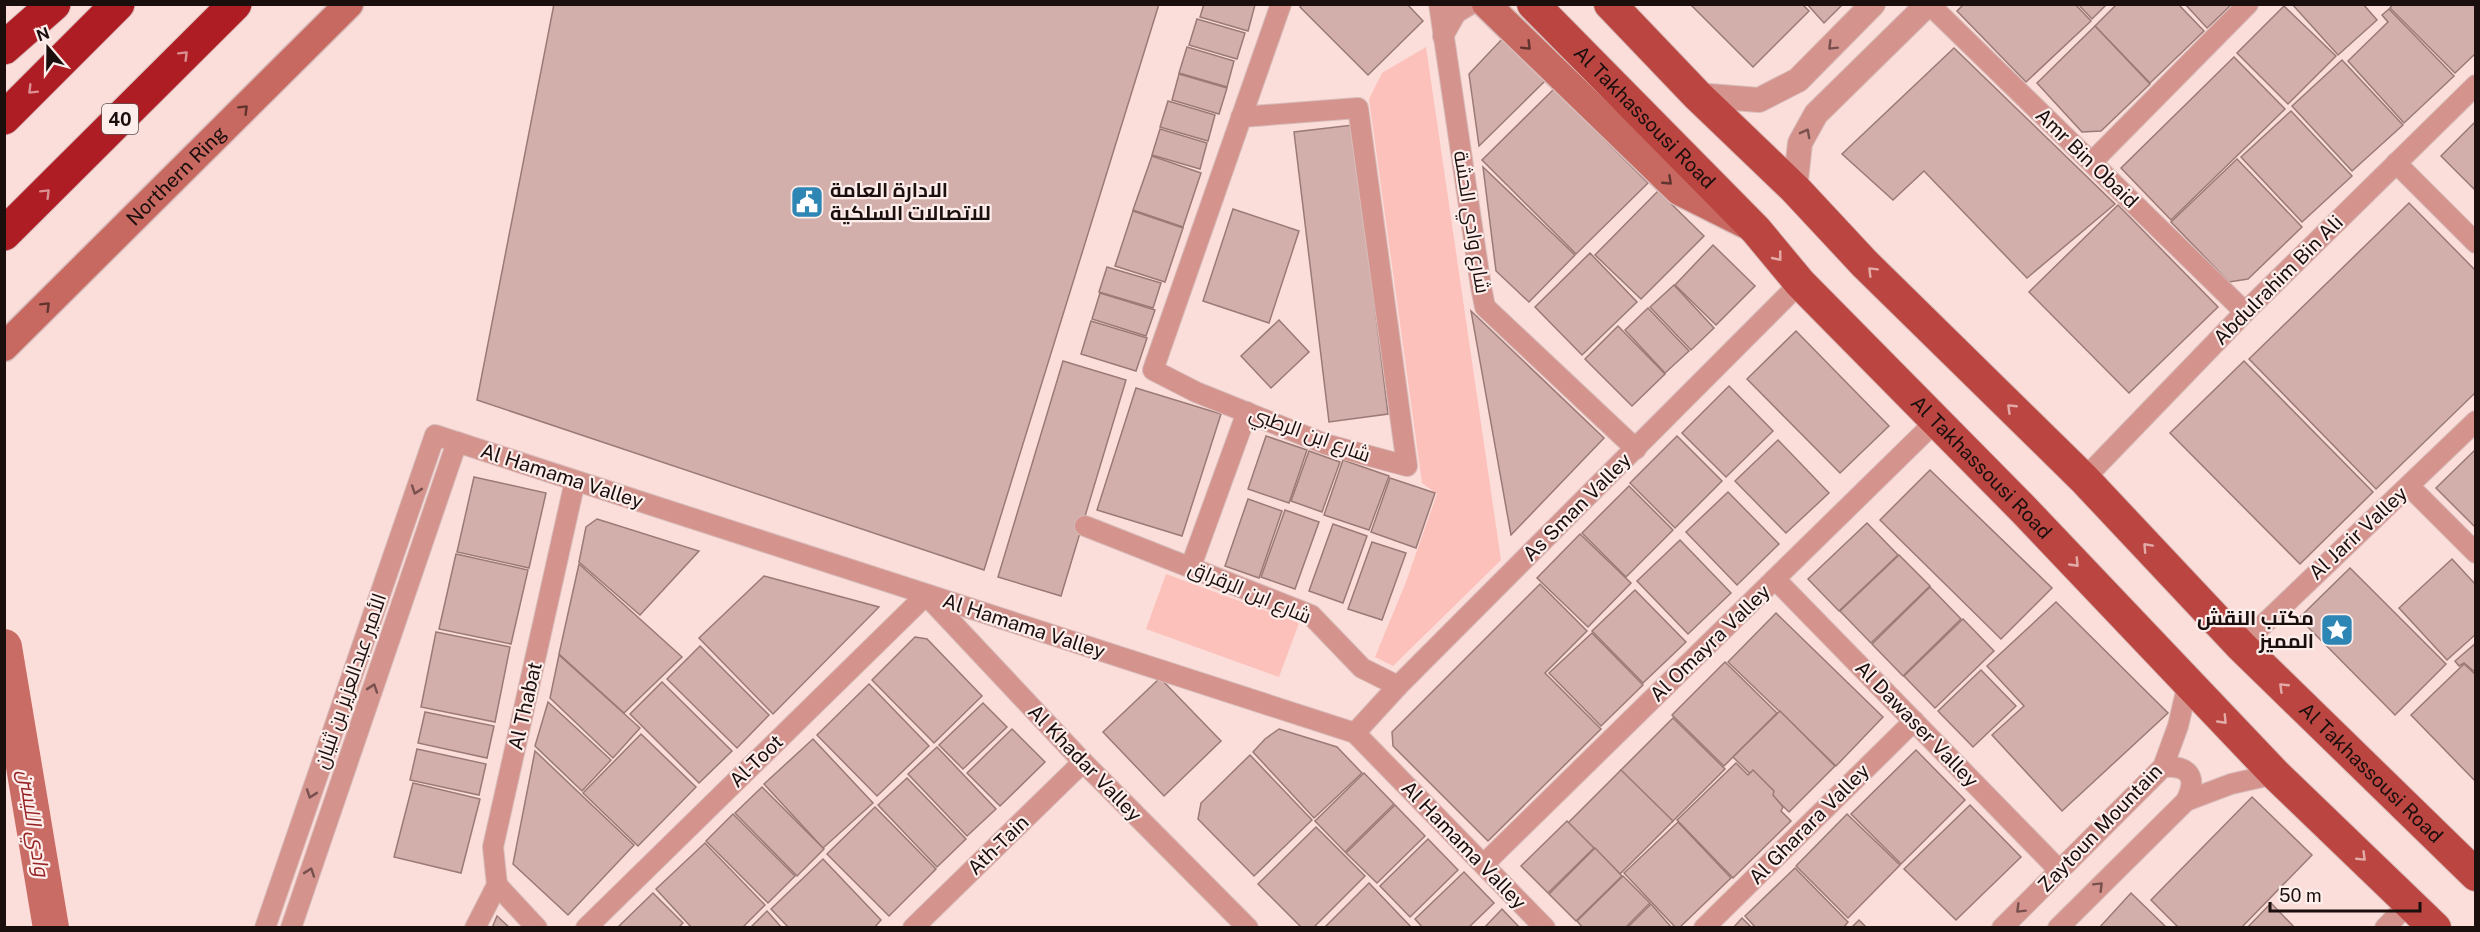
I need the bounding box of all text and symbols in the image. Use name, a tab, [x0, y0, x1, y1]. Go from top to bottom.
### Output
north arrow	[18, 18, 78, 78]
text: N	[34, 23, 52, 45]
one-way arrow	[1520, 38, 1531, 49]
one-way arrow	[1828, 38, 1839, 49]
street label: Al Takhassousi Road	[1569, 41, 1720, 194]
one-way arrow	[177, 51, 188, 62]
one-way arrow	[28, 84, 39, 94]
street label: Amr Bin Obaid	[2031, 103, 2143, 213]
road number: 40	[102, 104, 138, 134]
one-way arrow	[236, 105, 247, 116]
street label: Northern Ring	[121, 121, 231, 230]
one-way arrow	[1799, 128, 1810, 139]
street label: شارع وادي الحشة	[1445, 149, 1495, 296]
one-way arrow	[1661, 173, 1672, 184]
place label: الادارة العامة للاتصالات السلكية	[830, 178, 991, 225]
public building icon: الادارة العامة للاتصالات السلكية	[789, 184, 825, 220]
one-way arrow	[38, 189, 49, 200]
street label: Abdulrahim Bin Ali	[2208, 210, 2348, 350]
one-way arrow	[1771, 250, 1782, 261]
one-way arrow	[1869, 267, 1879, 278]
one-way arrow	[39, 302, 50, 312]
street label: Al Takhassousi Road	[1906, 391, 2057, 544]
street label: شارع ابن الرطبي	[1245, 401, 1374, 471]
one-way arrow	[2008, 404, 2018, 415]
street label: Al Hamama Valley	[478, 438, 647, 514]
street label: As Sman Valley	[1518, 448, 1636, 566]
street label: Al Jarir Valley	[2304, 481, 2412, 585]
one-way arrow	[410, 484, 423, 495]
one-way arrow	[2144, 544, 2155, 555]
street label: شارع ابن الرقراق	[1184, 555, 1315, 630]
one-way arrow	[2067, 556, 2078, 567]
street label: Al Omayra Valley	[1645, 579, 1775, 707]
street label: Al Hamama Valley	[940, 588, 1109, 664]
street label: الأمير عبدالعزيز بن ثنيان	[309, 590, 392, 772]
place label: مكتب النقش المميز	[2197, 606, 2314, 653]
place icon: مكتب النقش المميز	[2319, 612, 2355, 648]
street label: Al Dawaser Valley	[1851, 656, 1984, 792]
street label: Al Thabat	[503, 660, 547, 752]
one-way arrow	[365, 683, 378, 693]
one-way arrow	[2280, 683, 2290, 694]
street label: Al Takhassousi Road	[2294, 697, 2448, 848]
street label: Al Khadar Valley	[1023, 699, 1147, 827]
one-way arrow	[2216, 712, 2227, 723]
street label: Al-Toot	[724, 730, 788, 792]
street label: Al Gharara Valley	[1744, 759, 1874, 889]
street label: Zaytoun Mountain	[2033, 759, 2167, 897]
water label: وادي الليسن	[8, 768, 55, 880]
street label: Al Hamama Valley	[1397, 776, 1532, 914]
one-way arrow	[306, 788, 319, 798]
street label: Ath-Tain	[962, 810, 1034, 880]
one-way arrow	[2355, 850, 2365, 861]
one-way arrow	[302, 867, 315, 878]
scale bar	[2270, 875, 2420, 913]
one-way arrow	[2092, 883, 2103, 894]
text: 50 m	[2279, 885, 2322, 906]
one-way arrow	[2017, 901, 2028, 912]

